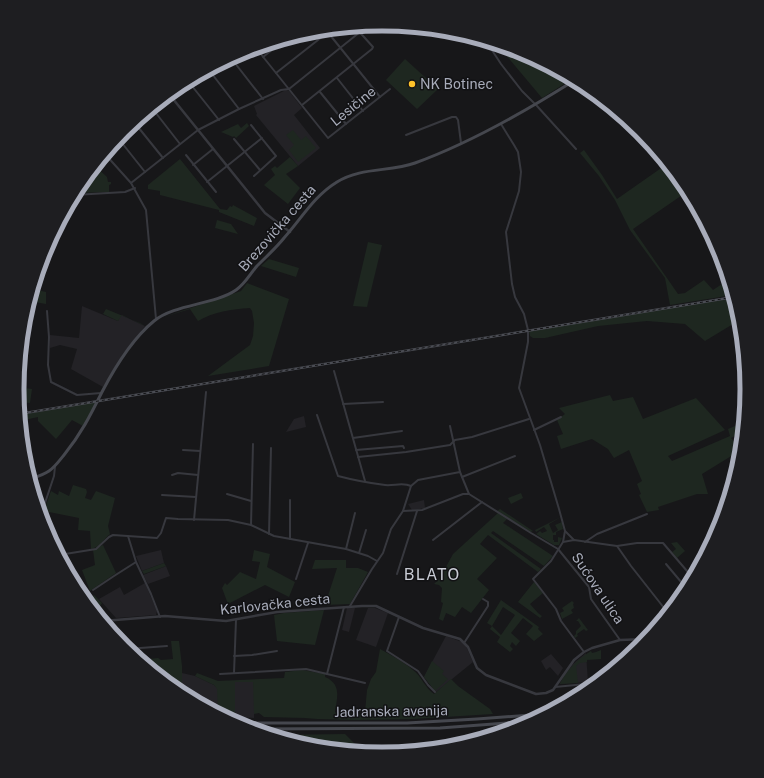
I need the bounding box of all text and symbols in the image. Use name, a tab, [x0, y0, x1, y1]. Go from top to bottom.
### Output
place label: NK Botinec	[420, 76, 493, 92]
marker: NK Botinec	[407, 79, 417, 89]
street label: Lesičine	[327, 83, 379, 129]
street label: Brezovička cesta	[235, 182, 319, 274]
street label: Sućova ulica	[568, 550, 628, 626]
district label: BLATO	[404, 565, 460, 584]
street label: Karlovačka cesta	[219, 590, 331, 618]
street label: Jadranska avenija	[334, 702, 448, 720]

